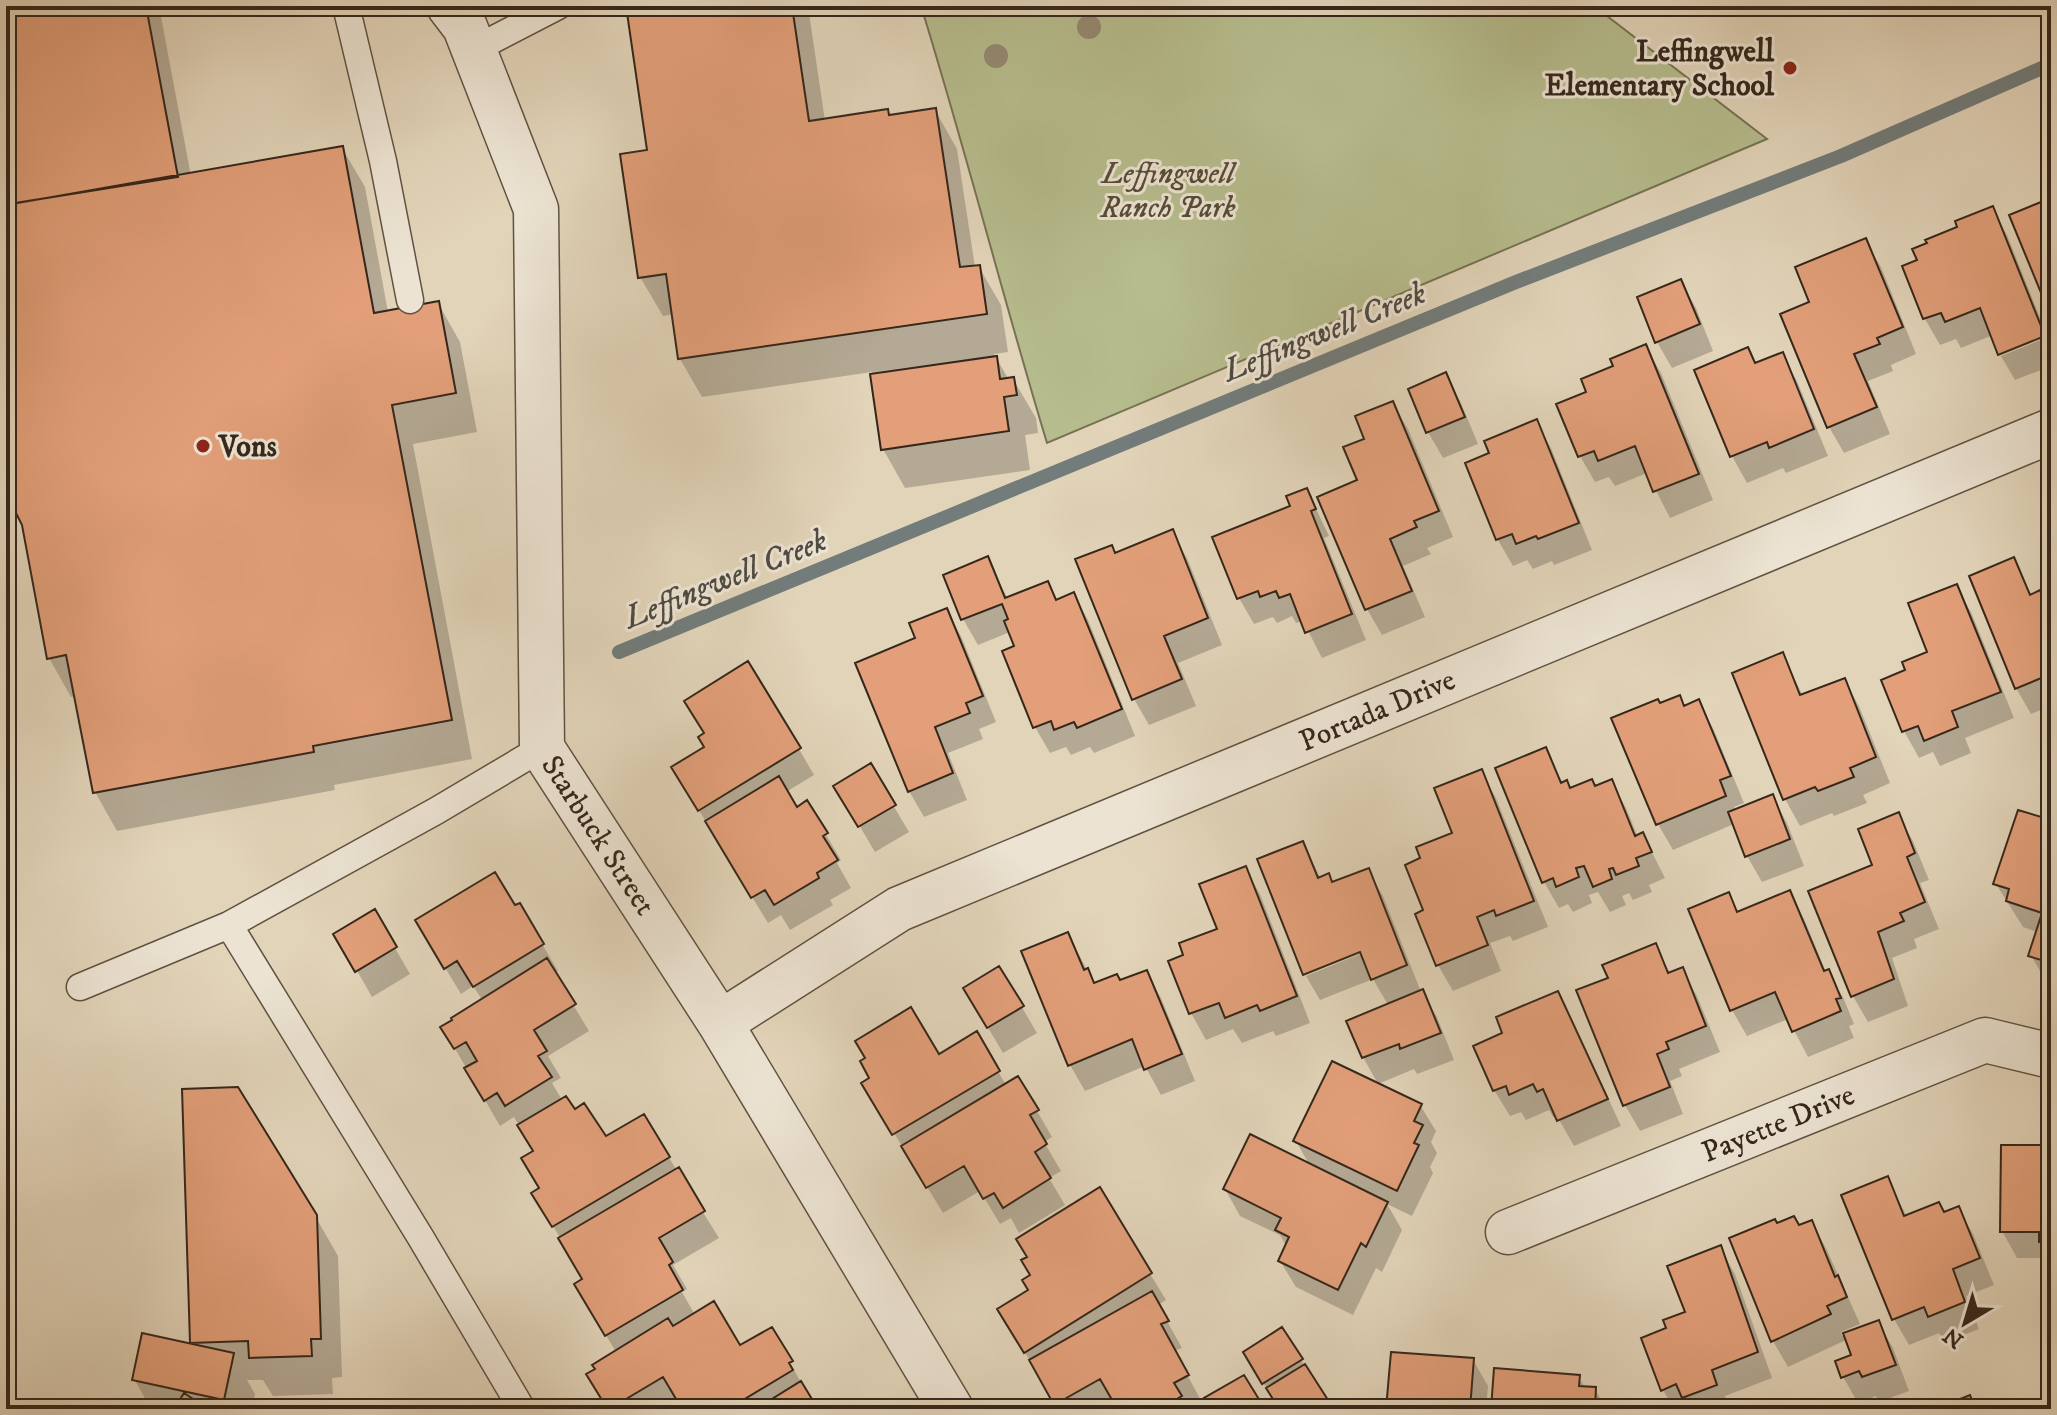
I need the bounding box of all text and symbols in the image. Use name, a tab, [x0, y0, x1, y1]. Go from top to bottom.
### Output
place label: Leffingwell Elementary School	[1545, 34, 1775, 105]
marker: Leffingwell Elementary School	[1781, 59, 1799, 77]
park label: Leffingwell Ranch Park	[1099, 156, 1238, 227]
water label: Leffingwell Creek	[1216, 274, 1433, 392]
place label: Vons	[218, 429, 277, 466]
marker: Vons	[194, 437, 212, 455]
water label: Leffingwell Creek	[617, 521, 834, 639]
street label: Portada Drive	[1294, 662, 1461, 761]
street label: Starbuck Street	[532, 749, 663, 923]
street label: Payette Drive	[1697, 1077, 1860, 1172]
north arrow	[1925, 1283, 2005, 1363]
text: N	[1938, 1321, 1969, 1354]

